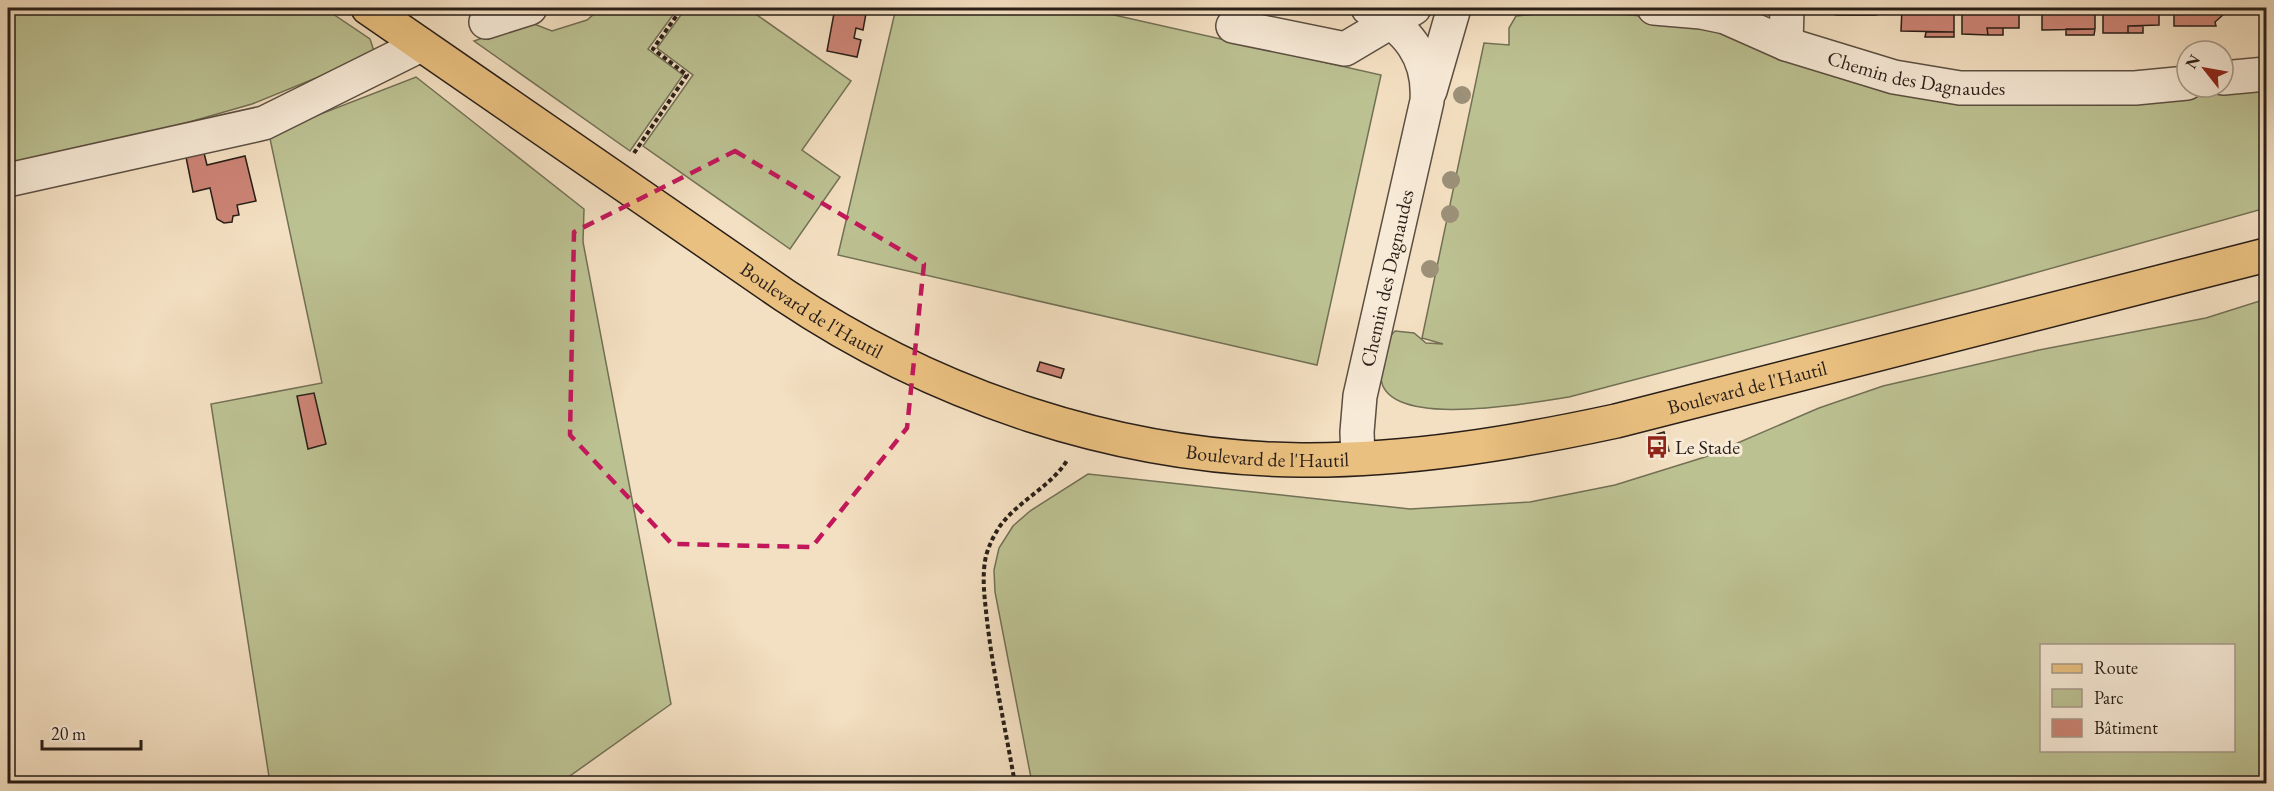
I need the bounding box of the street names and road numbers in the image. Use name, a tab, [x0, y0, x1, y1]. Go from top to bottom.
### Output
street label: Chemin des Dagnaudes	[1824, 44, 2005, 101]
street label: Chemin des Dagnaudes	[1354, 187, 1419, 369]
street label: Boulevard de l'Hautil	[735, 256, 888, 364]
street label: Boulevard de l'Hautil	[1665, 355, 1830, 420]
street label: Boulevard de l'Hautil	[1184, 438, 1350, 473]

